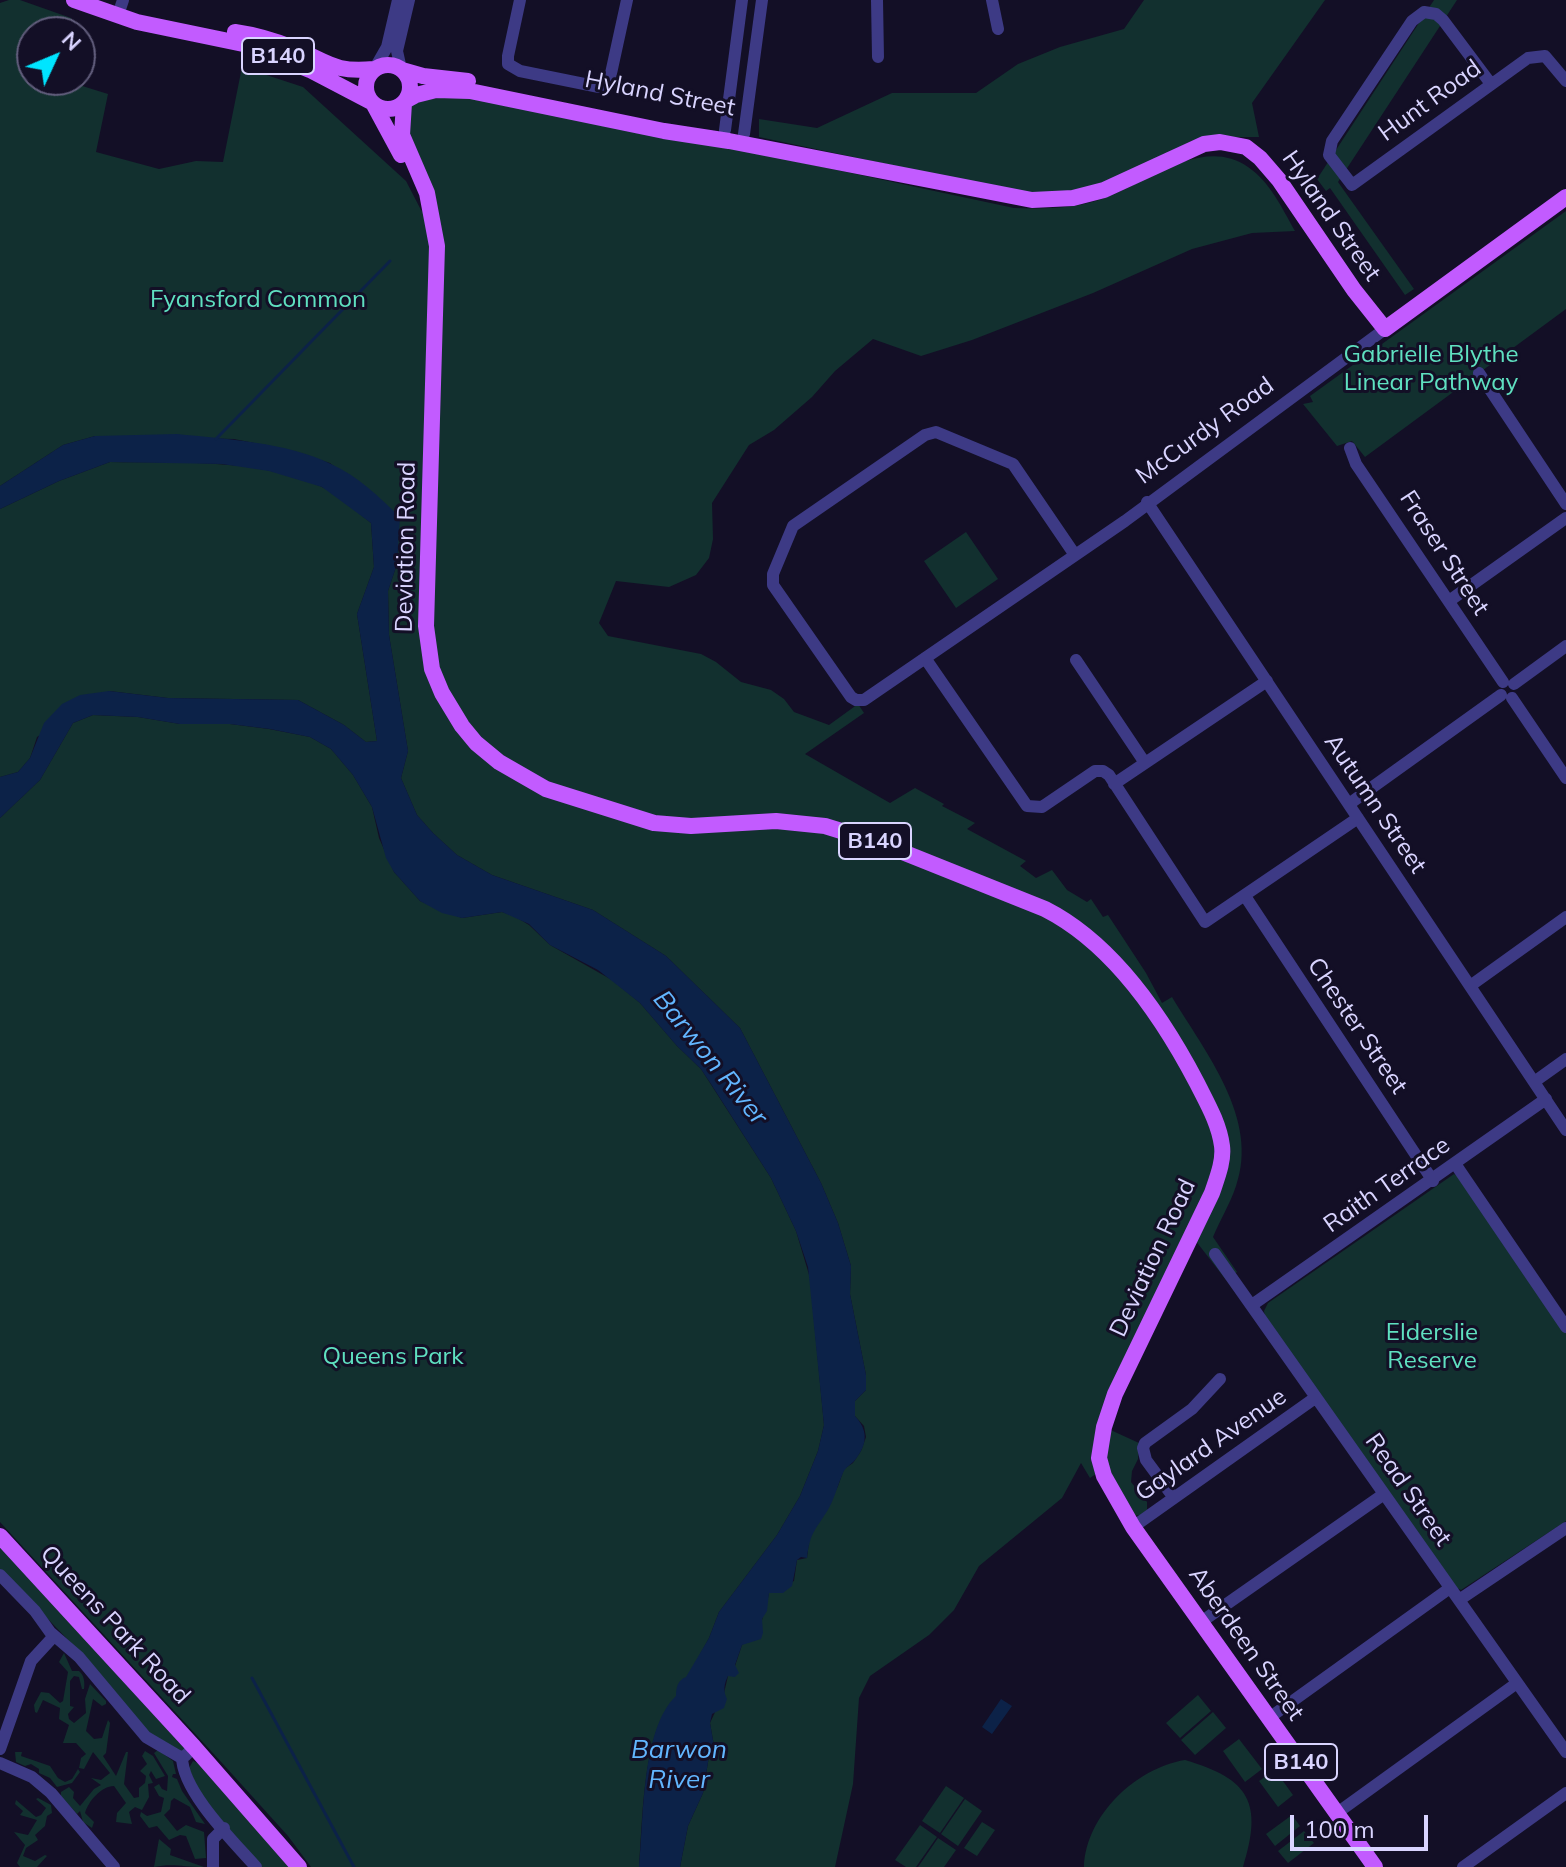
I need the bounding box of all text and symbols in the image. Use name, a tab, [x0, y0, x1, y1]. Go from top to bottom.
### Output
north arrow	[16, 16, 96, 96]
text: N	[56, 25, 88, 56]
road number: B140	[242, 38, 314, 74]
street label: Hunt Road	[1373, 54, 1487, 148]
street label: Hyland Street	[582, 65, 738, 123]
street label: Hyland Street	[1276, 145, 1386, 287]
park label: Fyansford Common	[150, 286, 366, 314]
park label: Gabrielle Blythe Linear Pathway	[1343, 341, 1519, 397]
street label: McCurdy Road	[1130, 371, 1280, 491]
street label: Deviation Road	[390, 461, 422, 633]
street label: Fraser Street	[1393, 485, 1495, 621]
street label: Autumn Street	[1318, 729, 1432, 879]
road number: B140	[839, 823, 911, 859]
street label: Chester Street	[1301, 952, 1413, 1100]
water label: Barwon River	[646, 984, 774, 1132]
street label: Raith Terrace	[1318, 1131, 1456, 1239]
street label: Deviation Road	[1104, 1175, 1202, 1341]
park label: Elderslie Reserve	[1386, 1319, 1478, 1375]
park label: Queens Park	[322, 1343, 464, 1371]
street label: Gaylard Avenue	[1130, 1382, 1292, 1508]
street label: Read Street	[1359, 1428, 1457, 1552]
street label: Queens Park Road	[34, 1540, 196, 1710]
street label: Aberdeen Street	[1182, 1562, 1310, 1726]
water label: Barwon River	[631, 1734, 727, 1796]
road number: B140	[1265, 1744, 1337, 1780]
scale bar	[1294, 1799, 1432, 1849]
text: 100 m	[1304, 1814, 1375, 1844]

